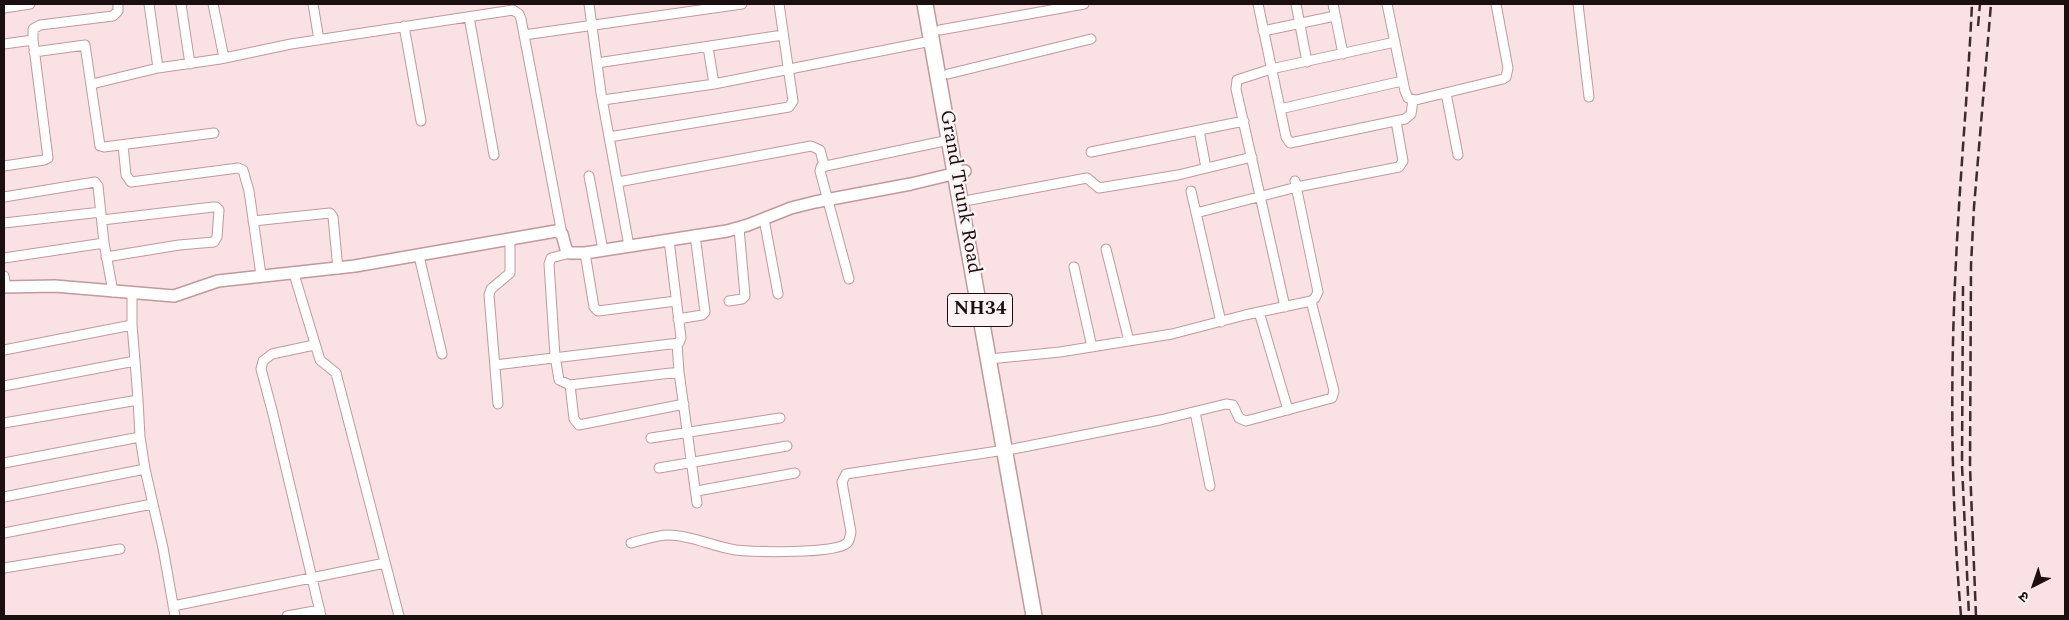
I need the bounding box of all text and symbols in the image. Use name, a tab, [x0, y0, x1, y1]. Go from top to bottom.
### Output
street label: Grand Trunk Road	[933, 108, 985, 276]
road number: NH34	[948, 294, 1012, 326]
north arrow	[2009, 560, 2059, 610]
text: उ	[2014, 586, 2034, 607]

